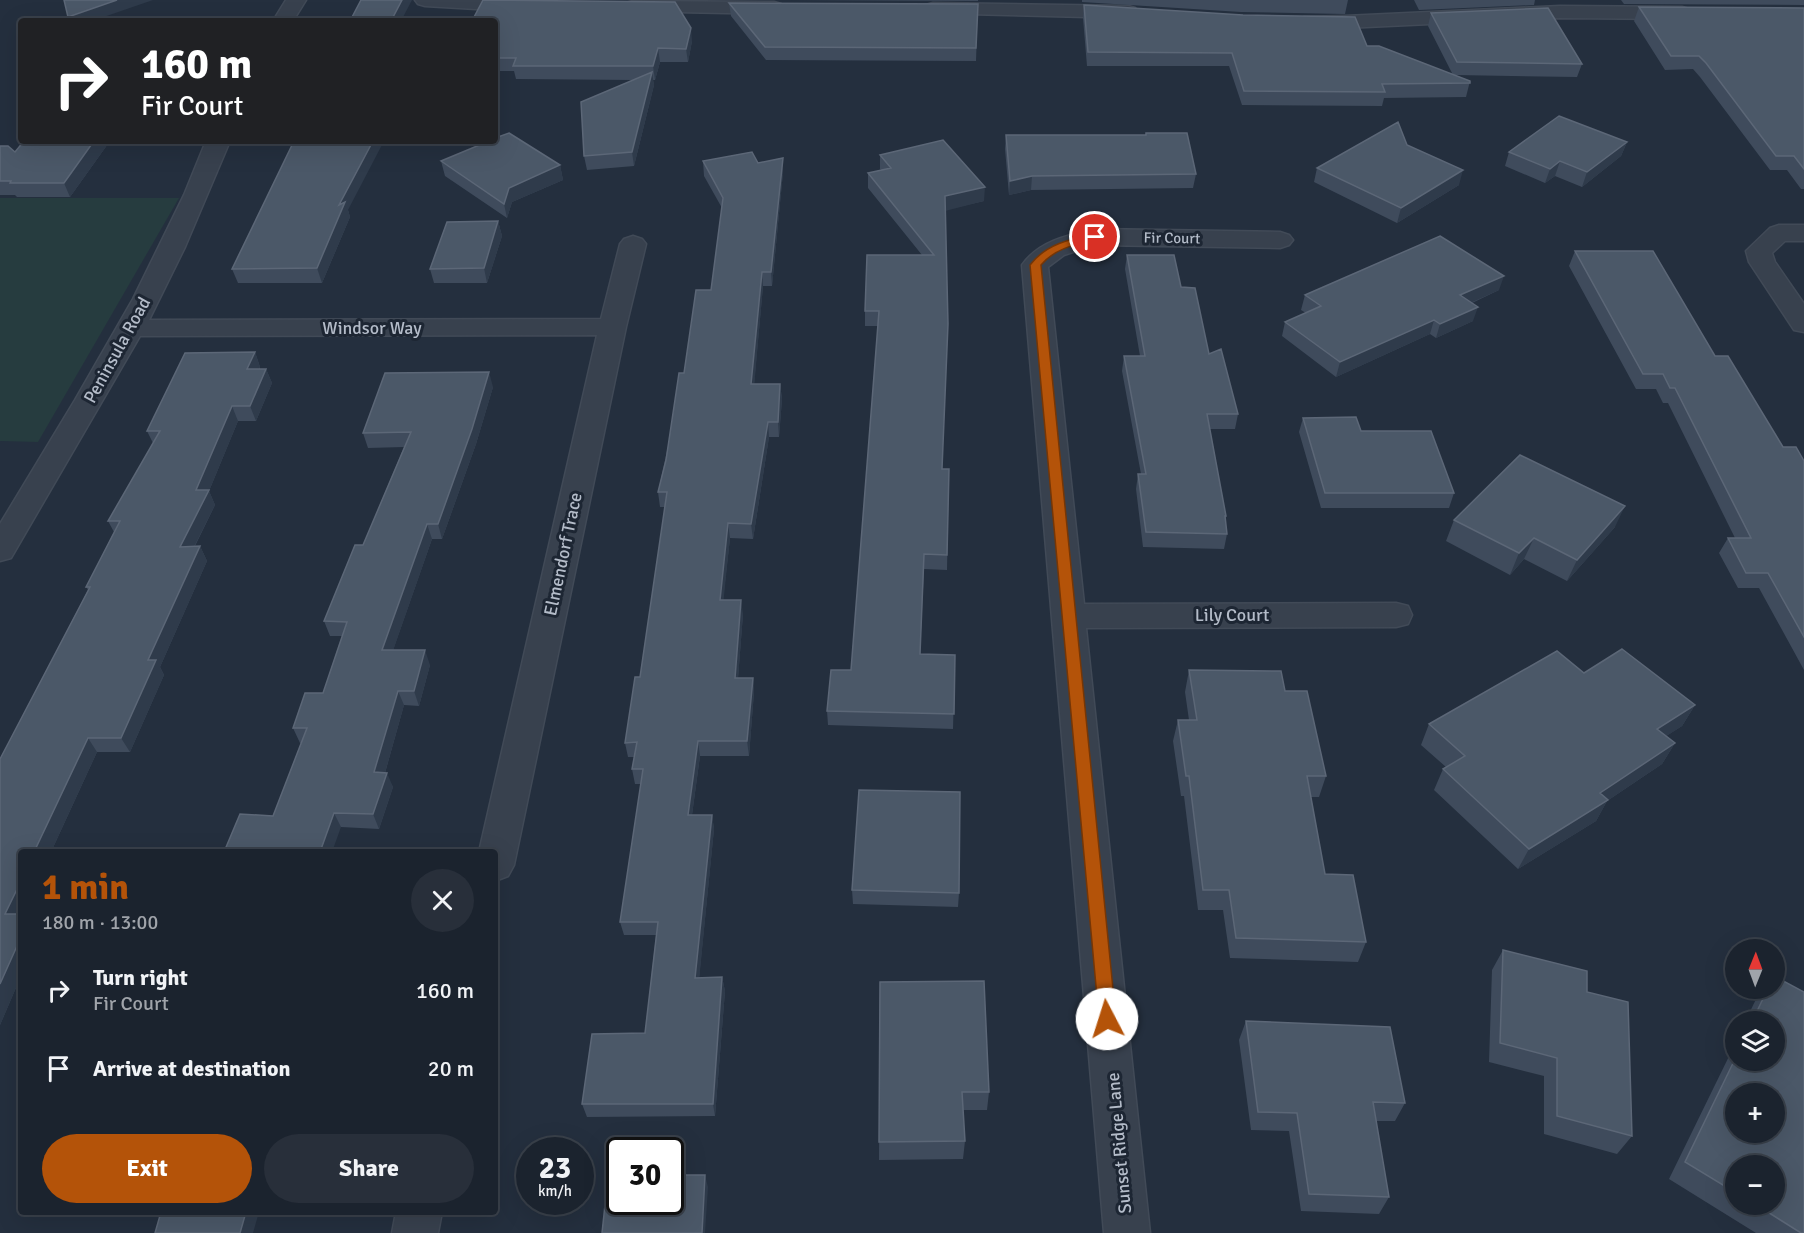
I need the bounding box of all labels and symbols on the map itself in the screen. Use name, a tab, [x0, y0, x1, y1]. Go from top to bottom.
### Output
pin	[1069, 211, 1120, 262]
street label: Fir Court	[1143, 229, 1201, 247]
street label: Peninsula Road	[79, 293, 155, 407]
street label: Windsor Way	[322, 317, 422, 339]
street label: Elmendorf Trace	[539, 490, 587, 618]
street label: Lily Court	[1195, 604, 1269, 626]
north arrow	[1725, 939, 1785, 999]
position arrow	[1075, 987, 1139, 1051]
street label: Sunset Ridge Lane	[1102, 1071, 1136, 1215]
speed limit sign: 30	[606, 1137, 684, 1215]

